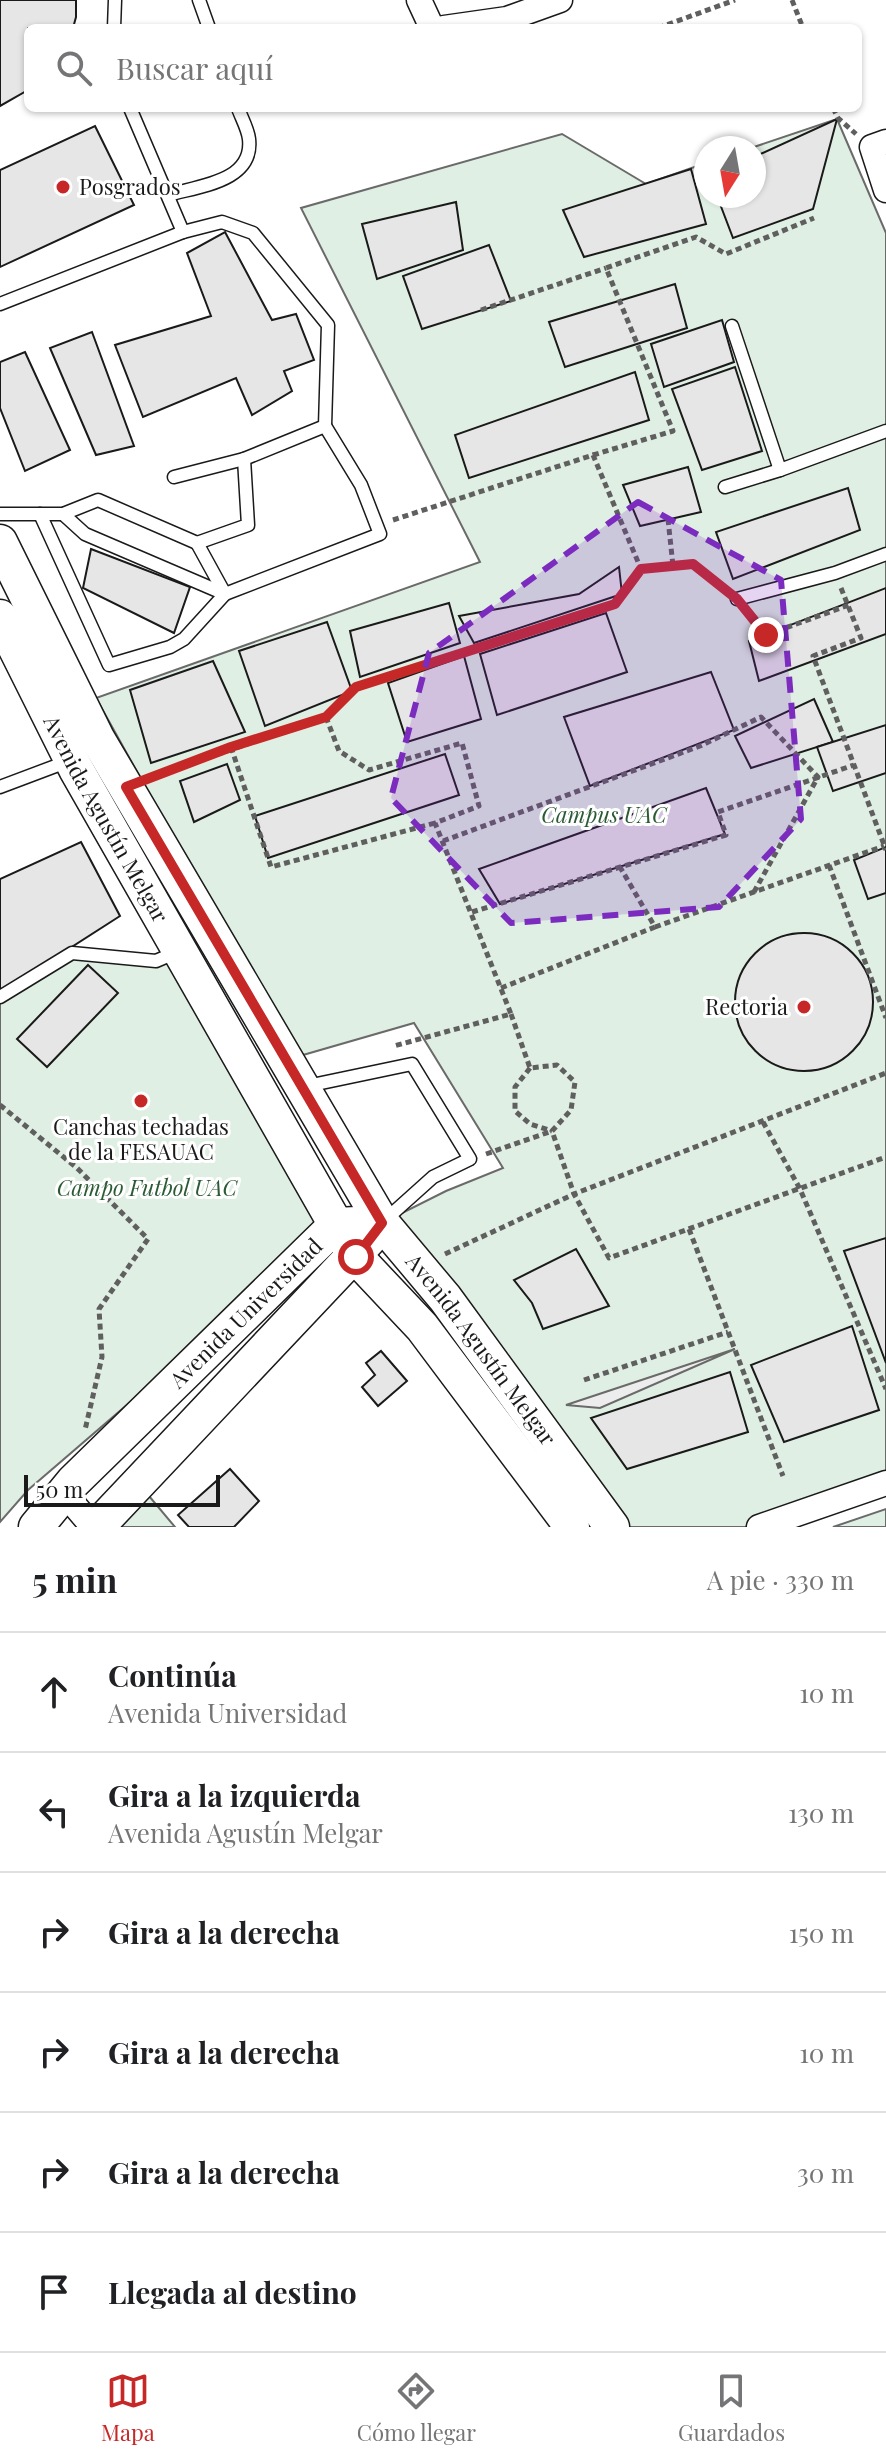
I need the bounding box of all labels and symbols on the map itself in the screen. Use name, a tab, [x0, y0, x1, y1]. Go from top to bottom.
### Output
north arrow	[694, 136, 766, 208]
place label: Posgrados	[79, 171, 181, 201]
marker: Posgrados	[54, 178, 72, 196]
route end	[748, 617, 784, 653]
street label: Avenida Agustín Melgar	[37, 709, 176, 928]
park label: Campus UAC	[541, 799, 668, 829]
place label: Rectoria	[705, 991, 788, 1021]
marker: Rectoria	[795, 998, 813, 1016]
marker: Canchas techadas de la FESAUAC	[132, 1092, 150, 1110]
place label: Canchas techadas de la FESAUAC	[53, 1111, 229, 1166]
park label: Campo Futbol UAC	[57, 1172, 238, 1202]
street label: Avenida Universidad	[161, 1231, 328, 1395]
route start	[338, 1239, 374, 1275]
street label: Avenida Agustín Melgar	[399, 1246, 564, 1451]
scale bar	[24, 1471, 220, 1507]

